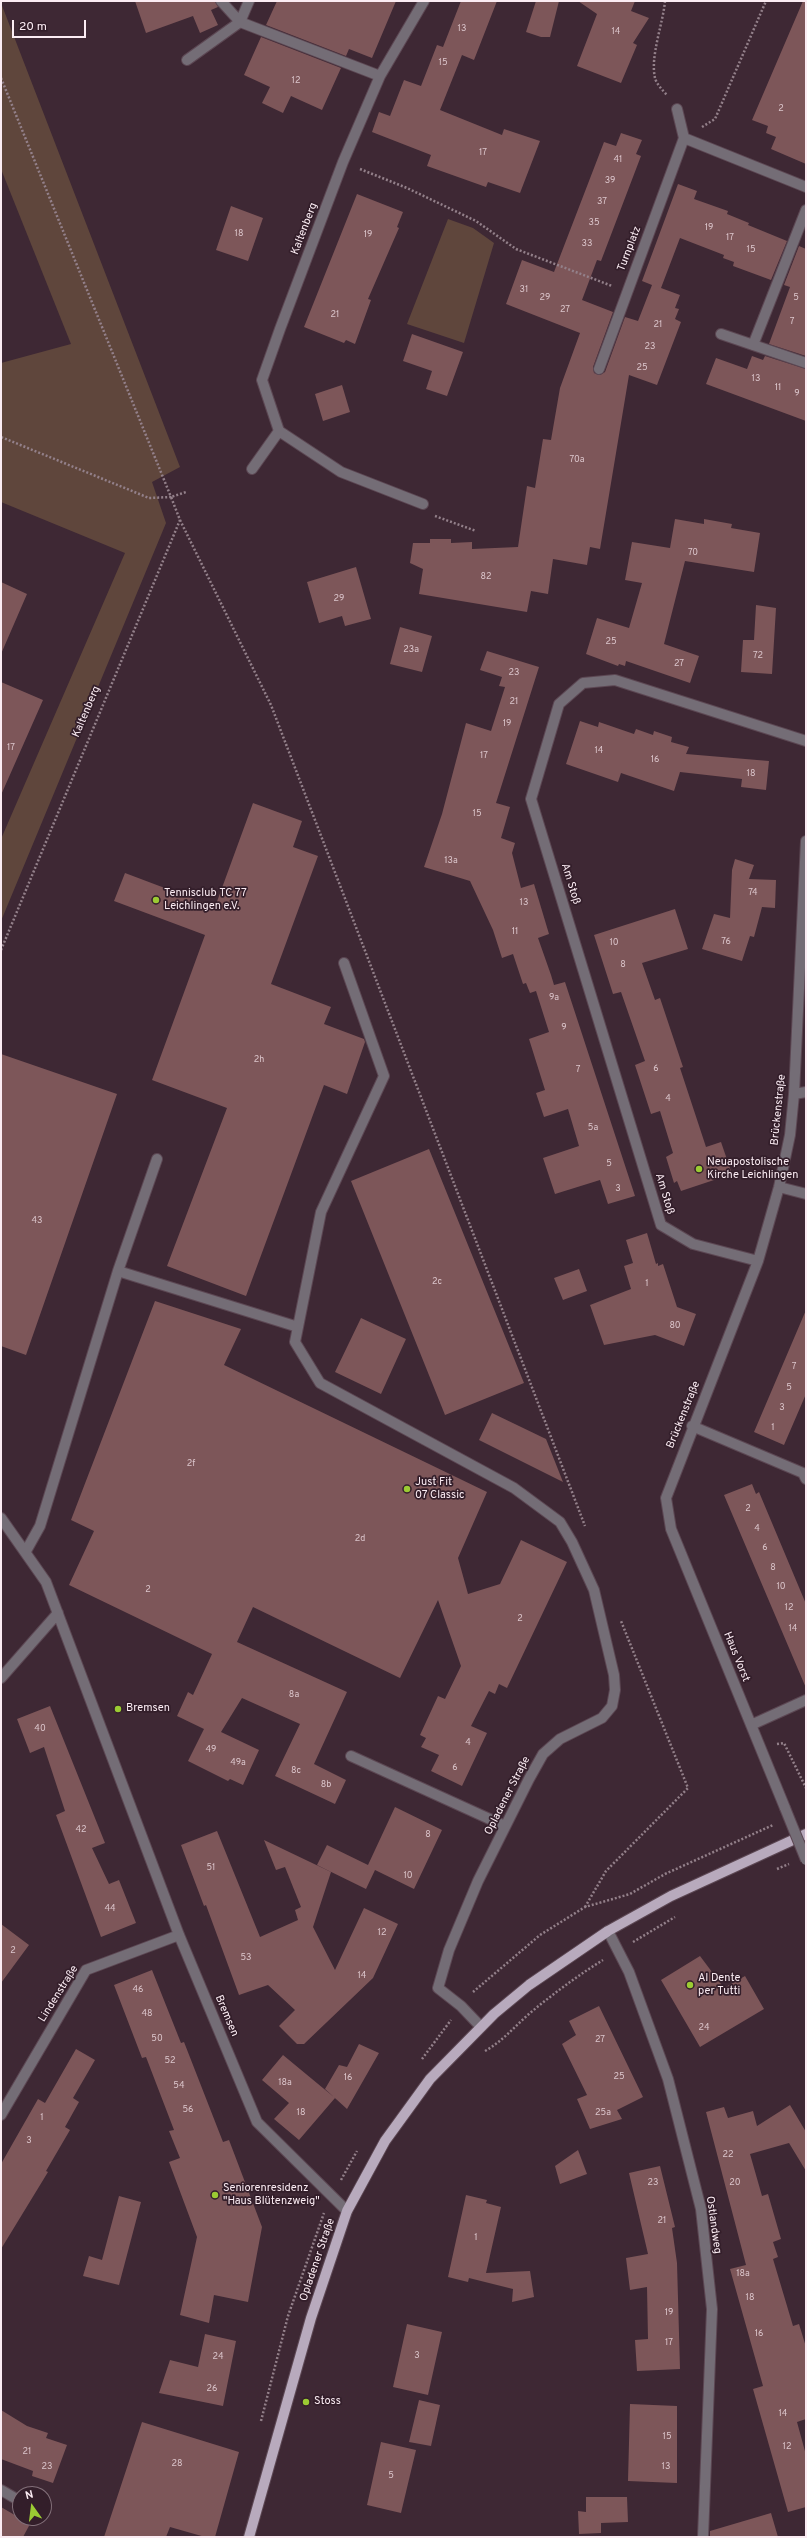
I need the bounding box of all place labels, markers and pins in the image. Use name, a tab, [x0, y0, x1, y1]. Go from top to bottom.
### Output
place label: Tennisclub TC 77 Leichlingen e.V.	[164, 887, 247, 913]
marker: Tennisclub TC 77 Leichlingen e.V.	[151, 895, 161, 905]
place label: Neuapostolische Kirche Leichlingen	[707, 1156, 798, 1182]
marker: Neuapostolische Kirche Leichlingen	[694, 1164, 704, 1174]
place label: Just Fit 07 Classic	[415, 1476, 464, 1502]
marker: Just Fit 07 Classic	[402, 1484, 412, 1494]
place label: Bremsen	[126, 1702, 170, 1716]
marker: Bremsen	[113, 1704, 123, 1714]
place label: AI Dente per Tutti	[698, 1972, 740, 1998]
marker: AI Dente per Tutti	[685, 1980, 695, 1990]
place label: Seniorenresidenz "Haus Blütenzweig"	[223, 2182, 320, 2208]
marker: Seniorenresidenz "Haus Blütenzweig"	[210, 2190, 220, 2200]
place label: Stoss	[314, 2395, 341, 2409]
marker: Stoss	[301, 2397, 311, 2407]

